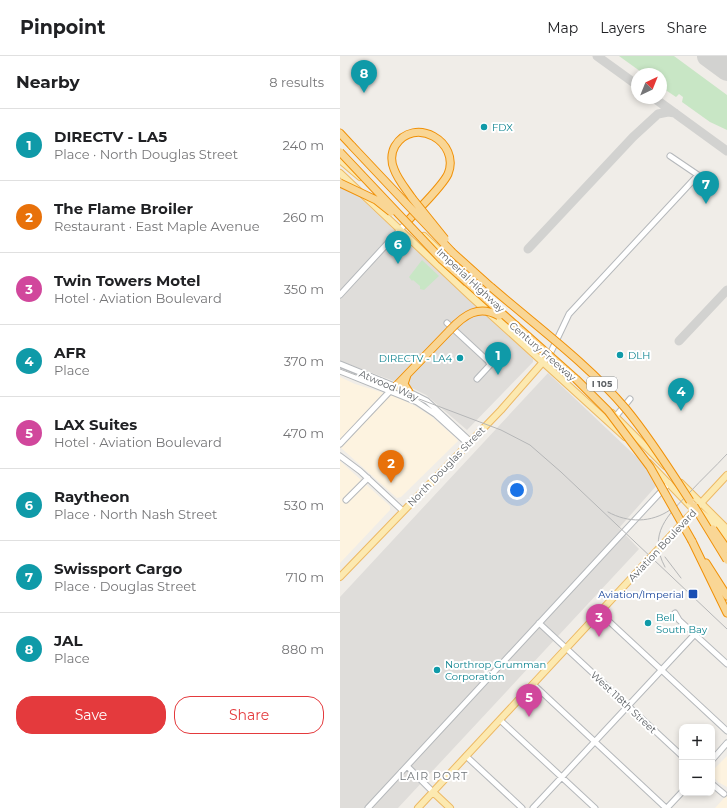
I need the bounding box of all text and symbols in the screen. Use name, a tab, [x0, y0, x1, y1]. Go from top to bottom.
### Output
text: Pinpoint	[20, 16, 105, 39]
text: Map	[547, 19, 578, 37]
text: Layers	[600, 19, 645, 37]
text: Share	[667, 19, 707, 37]
pin: 8	[351, 60, 377, 93]
north arrow	[631, 68, 667, 104]
text: Nearby	[16, 72, 80, 92]
text: 8 results	[269, 74, 324, 90]
place label: FDX	[492, 121, 513, 134]
marker: FDX	[479, 122, 489, 132]
text: DIRECTV - LA5	[54, 127, 167, 146]
text: 1	[26, 137, 32, 153]
text: 240 m	[283, 137, 324, 153]
text: Place · North Douglas Street	[54, 146, 238, 162]
pin: 7	[693, 171, 719, 204]
text: The Flame Broiler	[54, 199, 193, 218]
text: 2	[25, 209, 33, 225]
text: 260 m	[283, 209, 324, 225]
text: Restaurant · East Maple Avenue	[54, 218, 260, 234]
pin: 6	[385, 231, 411, 264]
street label: Imperial Highway	[434, 245, 508, 316]
text: Twin Towers Motel	[54, 271, 200, 290]
text: 3	[25, 281, 33, 297]
text: 350 m	[284, 281, 324, 297]
text: Hotel · Aviation Boulevard	[54, 290, 222, 306]
street label: Century Freeway	[507, 319, 579, 384]
pin: 1	[485, 342, 511, 375]
text: AFR	[54, 343, 86, 362]
place label: DLH	[628, 349, 650, 362]
marker: DLH	[615, 350, 625, 360]
place label: DIRECTV - LA4	[379, 352, 452, 365]
text: 4	[25, 353, 33, 369]
text: 370 m	[284, 353, 324, 369]
marker: DIRECTV - LA4	[455, 353, 465, 363]
text: Place	[54, 362, 90, 378]
street label: Atwood Way	[357, 367, 421, 404]
road number: I 105	[587, 377, 617, 391]
pin: 4	[668, 378, 694, 411]
text: LAX Suites	[54, 415, 137, 434]
street label: North Douglas Street	[405, 424, 488, 509]
text: 5	[25, 425, 33, 441]
text: 470 m	[283, 425, 324, 441]
text: Hotel · Aviation Boulevard	[54, 434, 222, 450]
pin: 2	[378, 450, 404, 483]
your location	[507, 480, 527, 500]
text: Raytheon	[54, 487, 130, 506]
text: 6	[25, 497, 33, 513]
text: 530 m	[284, 497, 324, 513]
text: Place · North Nash Street	[54, 506, 217, 522]
street label: Aviation Boulevard	[625, 506, 699, 584]
text: Swissport Cargo	[54, 559, 182, 578]
text: 7	[25, 569, 33, 585]
text: 710 m	[286, 569, 324, 585]
text: Place · Douglas Street	[54, 578, 196, 594]
place label: Aviation/Imperial	[598, 588, 684, 601]
marker: Aviation/Imperial	[687, 588, 699, 600]
pin: 3	[586, 604, 612, 637]
place label: Bell South Bay	[656, 611, 708, 636]
marker: Bell South Bay	[643, 618, 653, 628]
text: JAL	[54, 631, 82, 650]
text: 8	[25, 641, 33, 657]
text: 880 m	[282, 641, 324, 657]
text: Place	[54, 650, 90, 666]
place label: Northrop Grumman Corporation	[445, 658, 546, 683]
marker: Northrop Grumman Corporation	[432, 665, 442, 675]
street label: West 118th Street	[588, 668, 659, 736]
pin: 5	[516, 684, 542, 717]
button: Save	[16, 696, 166, 734]
button: Share	[174, 696, 324, 734]
map controls	[679, 724, 715, 796]
button: +	[679, 724, 715, 760]
button: −	[679, 760, 715, 796]
district label: LAIR PORT	[400, 769, 468, 783]

